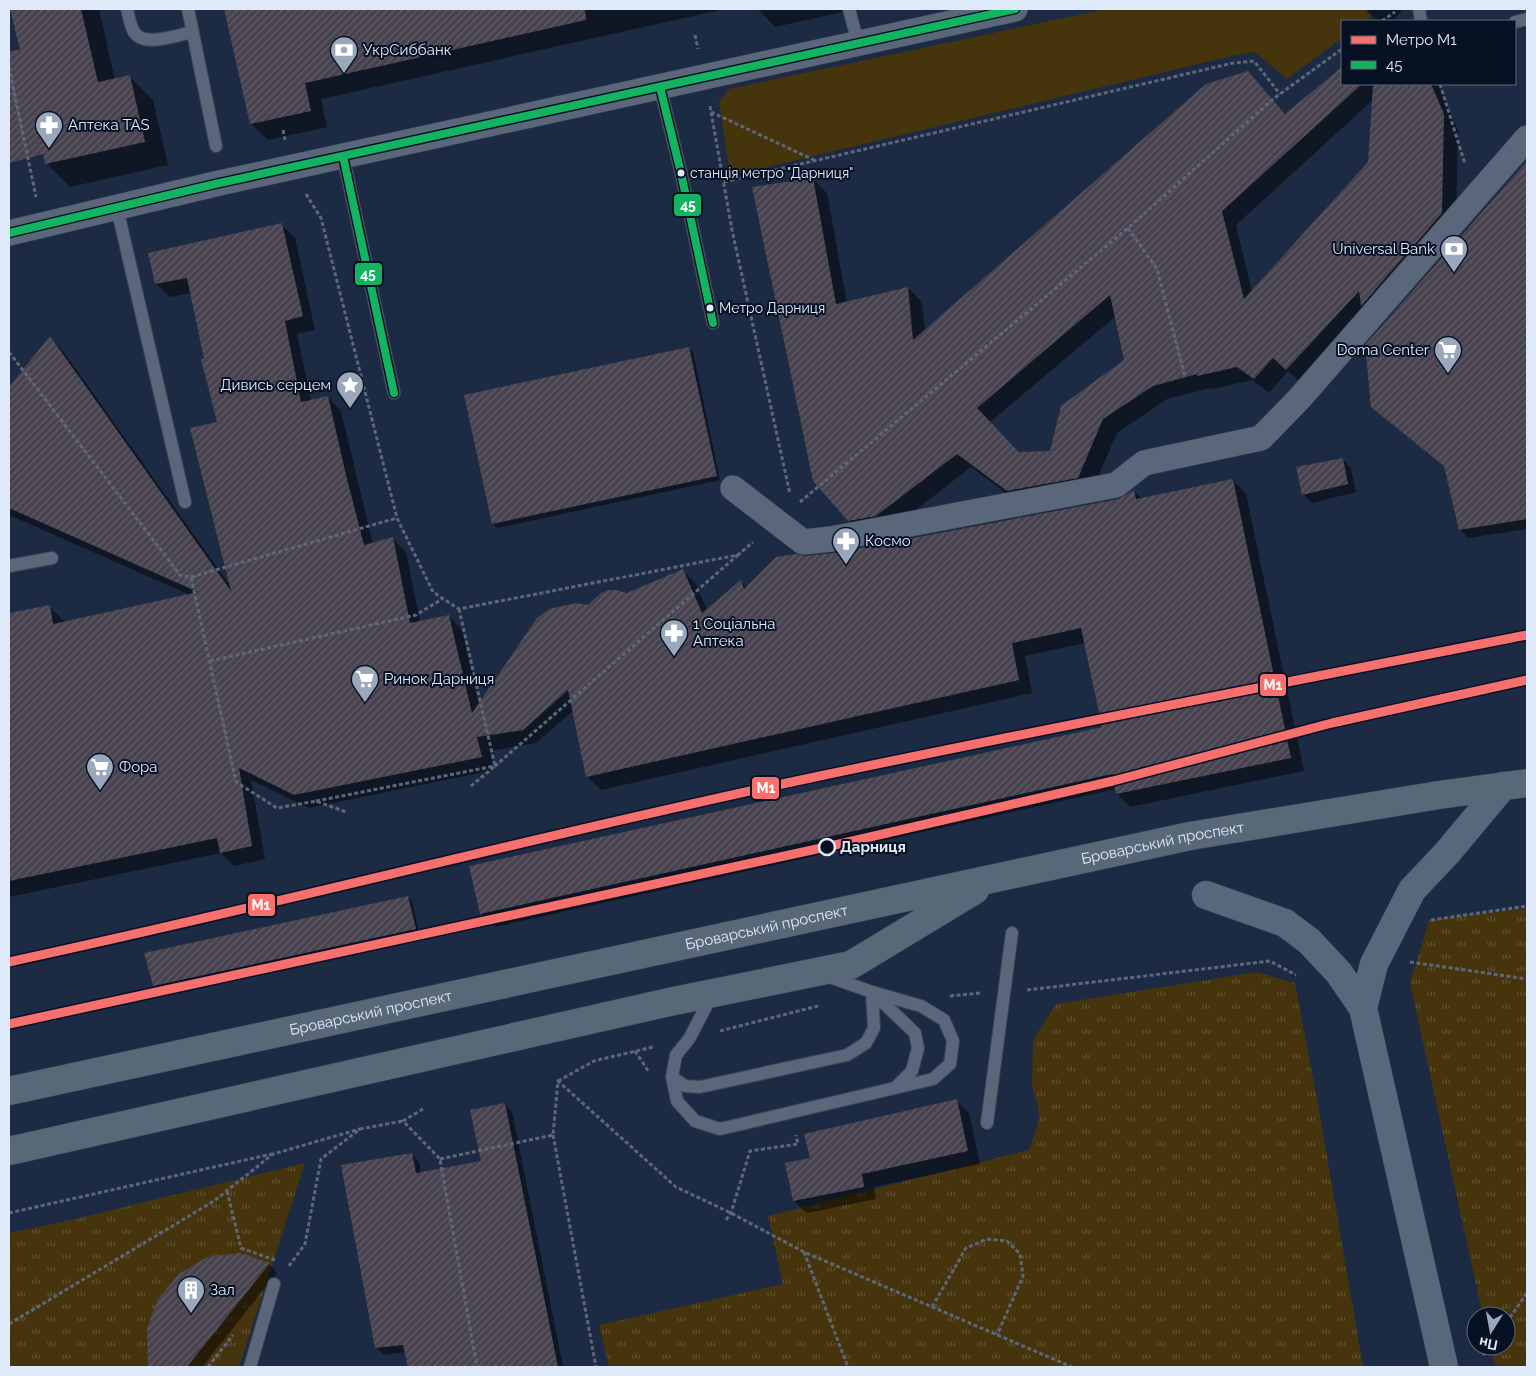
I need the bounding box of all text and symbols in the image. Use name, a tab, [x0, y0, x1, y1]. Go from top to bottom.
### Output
legend	[1341, 20, 1516, 85]
text: Метро M1	[1386, 31, 1457, 49]
bank icon: УкрСиббанк	[329, 35, 359, 74]
place label: УкрСиббанк	[363, 41, 452, 59]
text: 45	[1386, 56, 1402, 74]
pharmacy icon: Аптека TAS	[34, 110, 64, 149]
place label: Аптека TAS	[68, 116, 150, 134]
place label: станція метро "Дарниця"	[690, 165, 853, 181]
marker: станція метро "Дарниця"	[676, 168, 686, 178]
line badge: 45	[673, 193, 702, 217]
text: 45	[680, 197, 696, 213]
bank icon: Universal Bank	[1439, 234, 1469, 273]
place label: Universal Bank	[1332, 240, 1435, 258]
line badge: 45	[354, 262, 383, 286]
text: 45	[360, 266, 376, 282]
place label: Метро Дарниця	[719, 300, 825, 316]
marker: Метро Дарниця	[705, 303, 715, 313]
supermarket icon: Doma Center	[1433, 335, 1463, 374]
place label: Doma Center	[1337, 341, 1430, 359]
place icon: Дивись серцем	[335, 370, 365, 409]
place label: Дивись серцем	[220, 376, 331, 394]
pharmacy icon: Космо	[831, 526, 861, 565]
place label: Космо	[865, 532, 911, 550]
place label: 1 Соціальна Аптека	[693, 615, 775, 650]
pharmacy icon: 1 Соціальна Аптека	[659, 618, 689, 657]
supermarket icon: Ринок Дарниця	[350, 664, 380, 703]
place label: Ринок Дарниця	[384, 670, 494, 688]
line badge: M1	[1259, 673, 1287, 697]
text: M1	[1263, 677, 1283, 693]
supermarket icon: Фора	[85, 752, 115, 791]
place label: Фора	[119, 758, 158, 776]
line badge: M1	[751, 776, 780, 800]
text: M1	[756, 780, 776, 796]
street label: Броварський проспект	[1079, 818, 1245, 868]
marker: Дарниця	[818, 838, 836, 856]
place label: Дарниця	[840, 838, 906, 856]
line badge: M1	[247, 893, 276, 917]
text: M1	[251, 897, 271, 913]
street label: Броварський проспект	[684, 901, 849, 954]
street label: Броварський проспект	[288, 987, 454, 1039]
building icon: Зал	[176, 1275, 206, 1314]
place label: Зал	[210, 1281, 235, 1299]
north arrow	[1466, 1306, 1516, 1356]
text: Пн	[1478, 1334, 1499, 1353]

